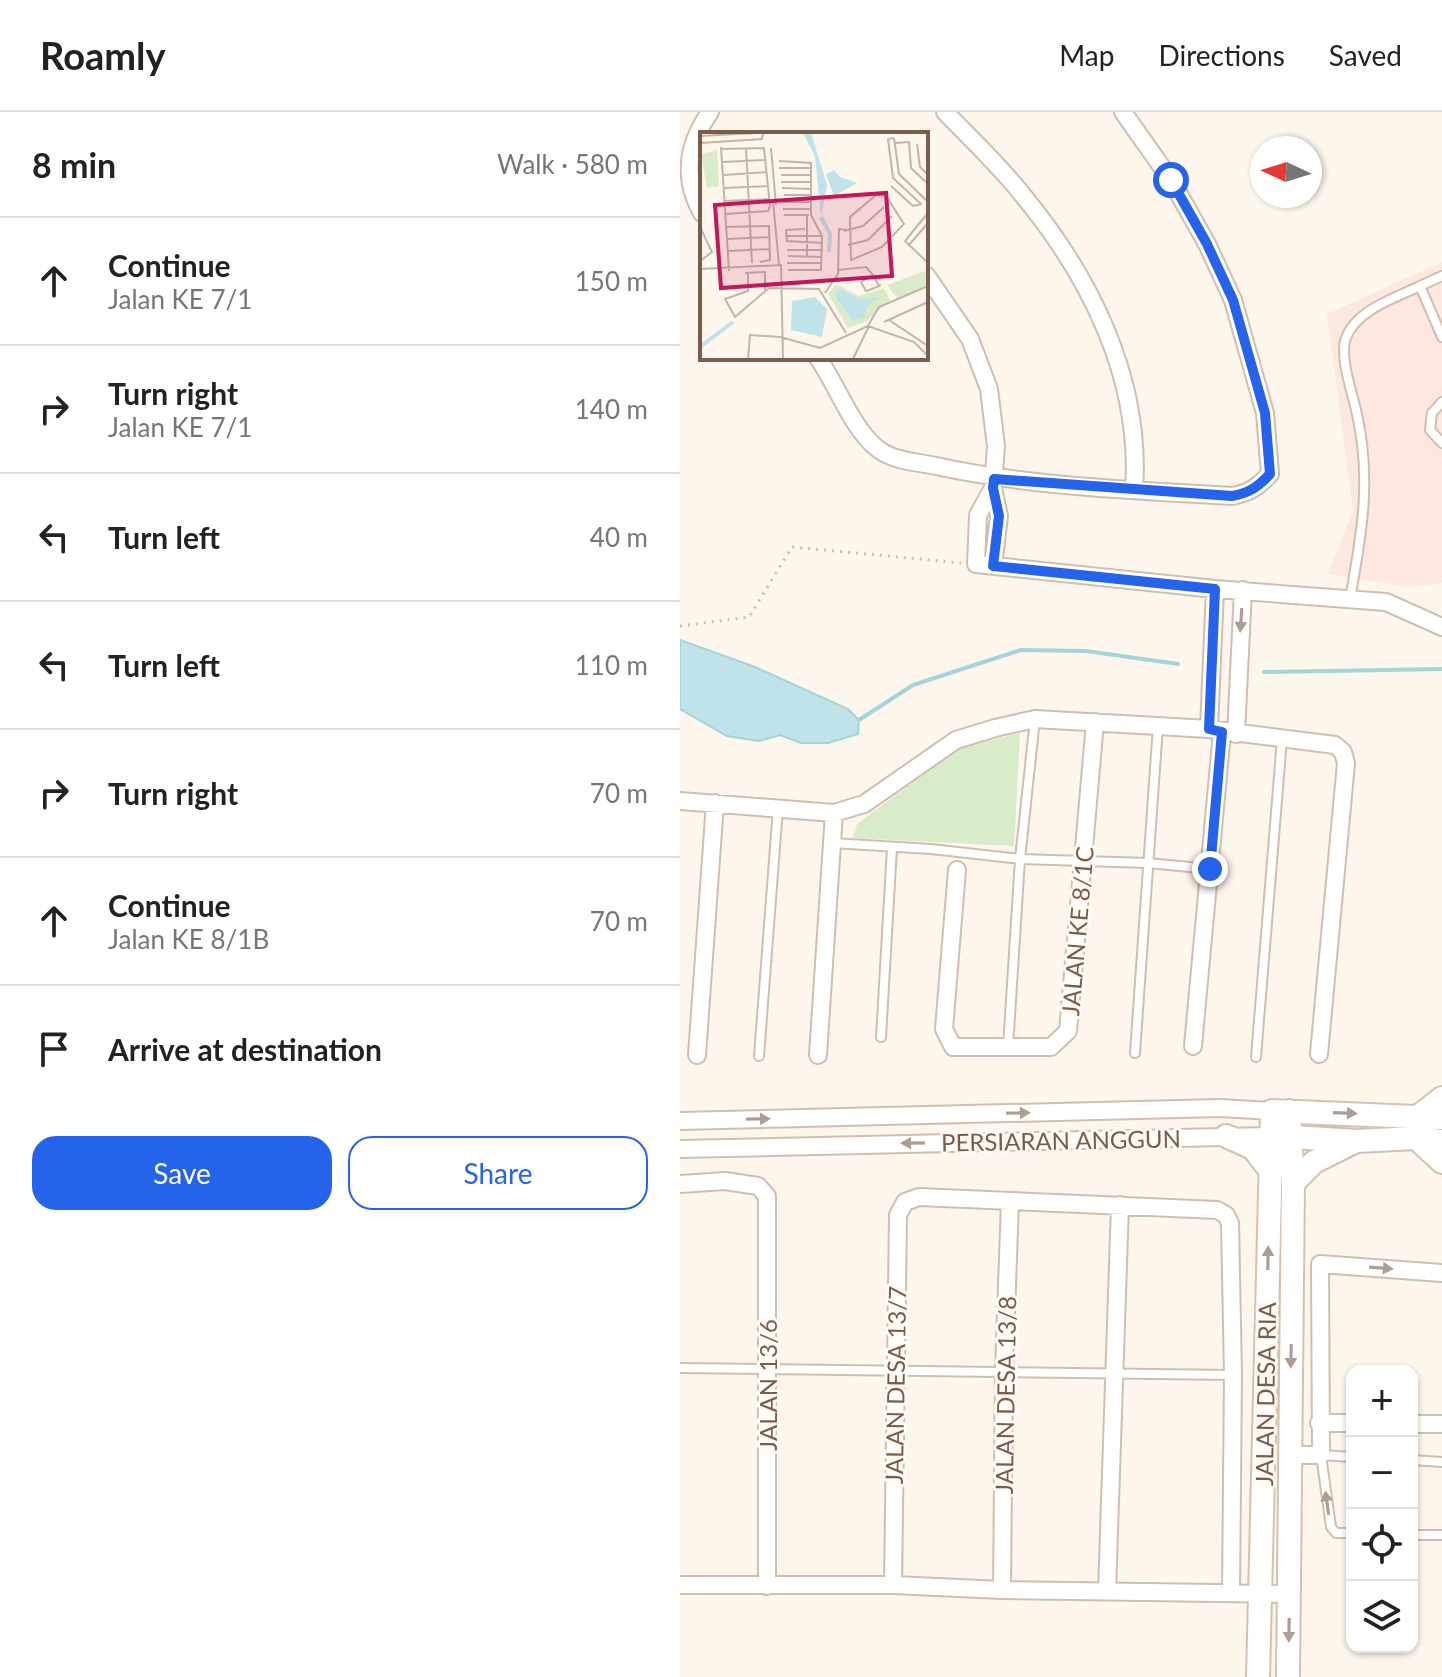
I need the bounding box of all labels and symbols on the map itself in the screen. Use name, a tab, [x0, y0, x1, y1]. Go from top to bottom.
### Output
inset map	[700, 132, 928, 360]
north arrow	[1250, 136, 1322, 208]
route start	[1153, 162, 1189, 198]
one-way arrow	[1235, 608, 1248, 633]
street label: JALAN KE 8/1C	[1055, 845, 1099, 1017]
route end	[1192, 851, 1228, 887]
one-way arrow	[1333, 1106, 1358, 1119]
one-way arrow	[1006, 1107, 1031, 1120]
one-way arrow	[746, 1113, 771, 1126]
street label: PERSIARAN ANGGUN	[941, 1123, 1181, 1157]
one-way arrow	[900, 1137, 925, 1150]
one-way arrow	[1262, 1245, 1274, 1270]
one-way arrow	[1369, 1262, 1394, 1275]
street label: JALAN DESA 13/7	[879, 1286, 911, 1484]
street label: JALAN DESA 13/8	[989, 1296, 1021, 1494]
street label: JALAN DESA RIA	[1249, 1301, 1281, 1486]
street label: JALAN 13/6	[753, 1319, 782, 1451]
one-way arrow	[1285, 1344, 1297, 1369]
one-way arrow	[1320, 1490, 1333, 1515]
one-way arrow	[1282, 1618, 1295, 1643]

